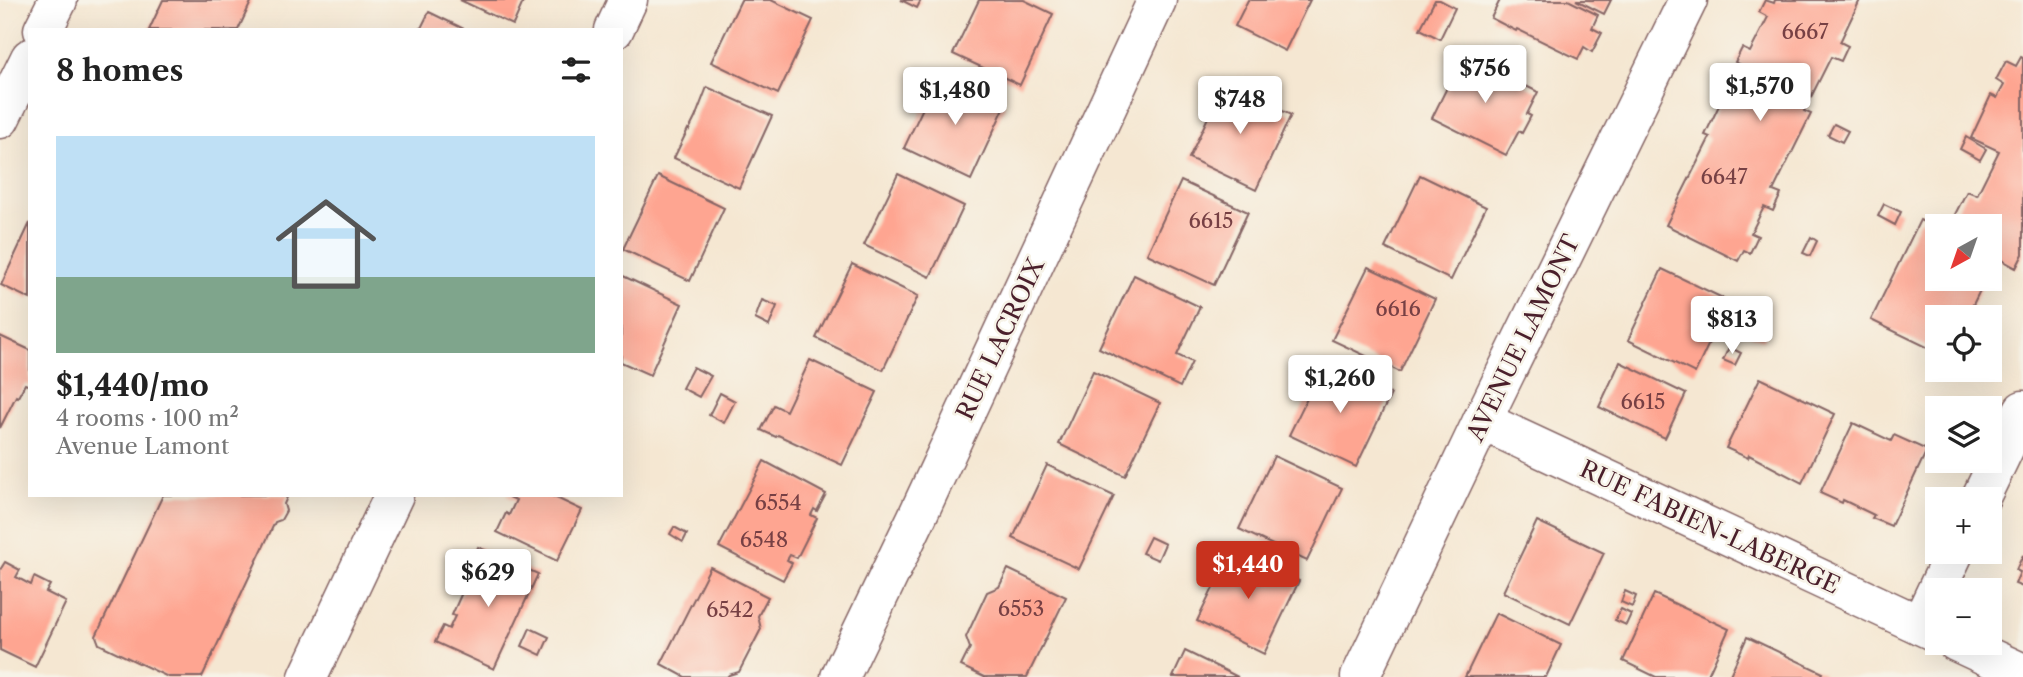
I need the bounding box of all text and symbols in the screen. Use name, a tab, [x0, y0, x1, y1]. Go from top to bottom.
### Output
house number: 6667	[1782, 19, 1829, 44]
pin: $756	[1444, 46, 1526, 105]
icon: filters	[557, 51, 595, 89]
text: 8 homes	[56, 52, 183, 89]
text: $756	[1459, 54, 1511, 82]
pin: $1,570	[1703, 64, 1817, 123]
pin: $1,480	[898, 68, 1012, 127]
text: $1,570	[1726, 72, 1794, 100]
text: $1,480	[919, 76, 991, 104]
pin: $748	[1199, 76, 1281, 136]
text: $748	[1214, 85, 1266, 113]
house number: 6647	[1700, 164, 1748, 189]
icon: home	[263, 181, 389, 307]
house number: 6615	[1189, 208, 1233, 233]
north arrow	[1925, 214, 2002, 290]
map controls	[1925, 214, 2002, 655]
street label: AVENUE LAMONT	[1460, 230, 1586, 447]
street label: RUE LACROIX	[950, 254, 1050, 424]
house number: 6616	[1375, 296, 1421, 321]
pin: $813	[1691, 296, 1773, 356]
text: $813	[1707, 305, 1757, 333]
button: locate	[1925, 305, 2002, 382]
pin: $1,260	[1283, 356, 1397, 415]
text: $1,260	[1304, 364, 1376, 392]
text: $1,440/mo	[56, 367, 209, 404]
house number: 6615	[1621, 389, 1665, 414]
button: layers	[1925, 396, 2002, 473]
text: 4 rooms · 100 m²	[56, 404, 239, 432]
text: Avenue Lamont	[56, 432, 229, 460]
street label: RUE FABIEN-LABERGE	[1575, 454, 1845, 600]
button: +	[1925, 487, 2002, 564]
house number: 6554	[754, 490, 802, 515]
house number: 6548	[740, 527, 788, 552]
pin: $1,440	[1191, 542, 1305, 601]
pin: $629	[447, 550, 529, 609]
text: $1,440	[1212, 550, 1284, 578]
text: $629	[461, 558, 515, 586]
button: −	[1925, 578, 2002, 655]
house number: 6553	[998, 596, 1044, 621]
house number: 6542	[706, 597, 754, 622]

